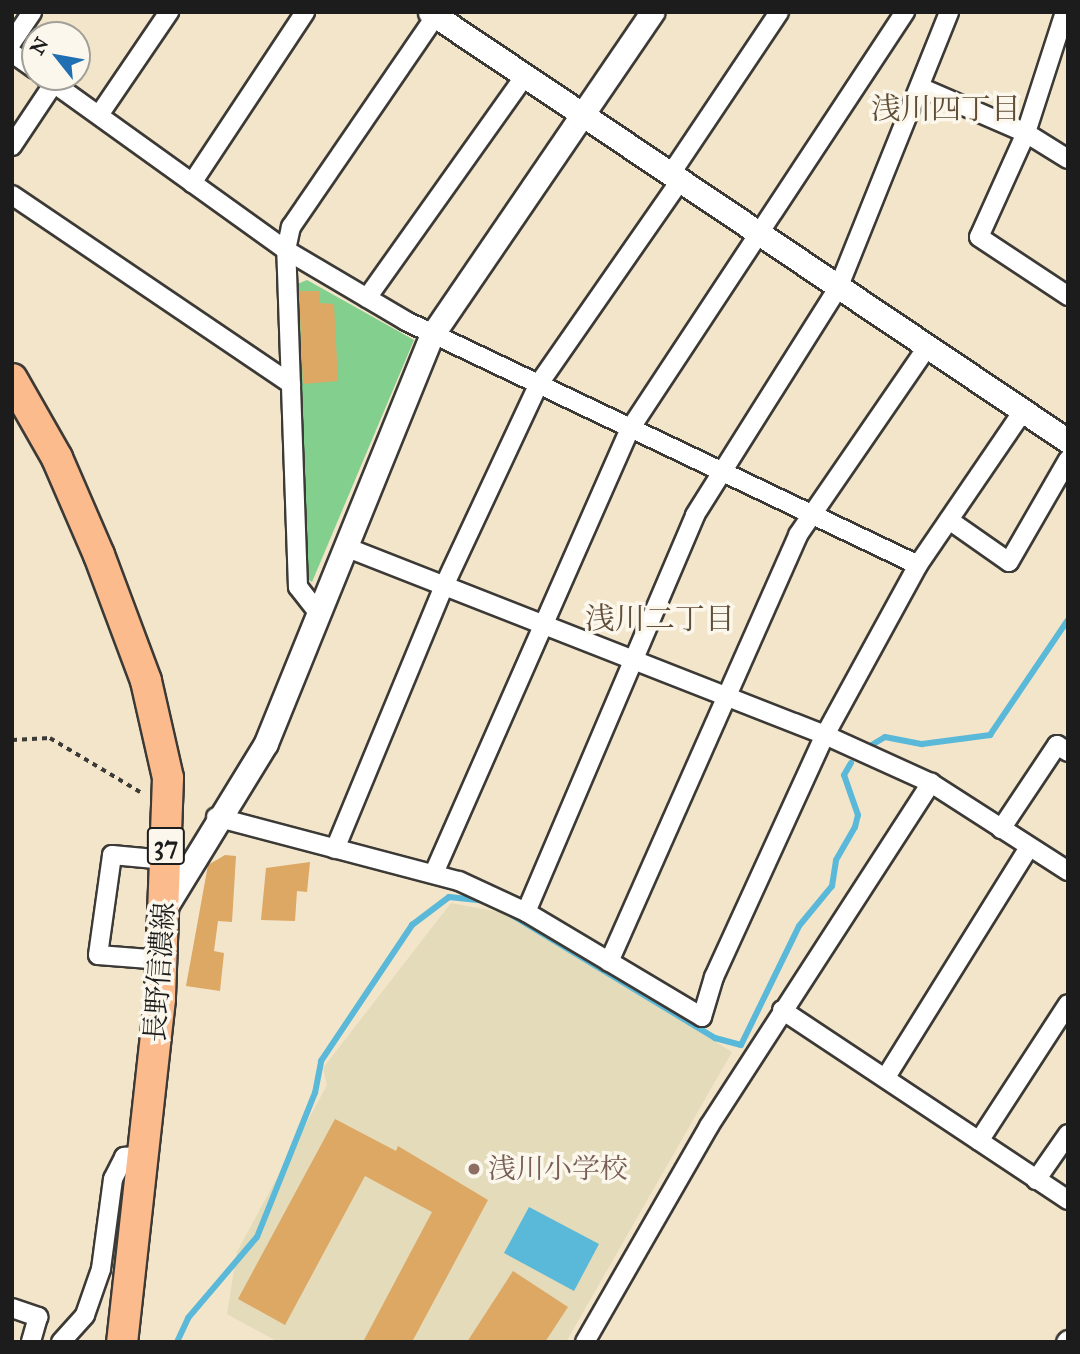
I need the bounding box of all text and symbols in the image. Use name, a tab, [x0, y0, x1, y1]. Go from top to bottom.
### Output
north arrow	[21, 21, 91, 91]
text: N	[25, 33, 53, 59]
district label: 浅川四丁目	[871, 91, 1021, 127]
district label: 浅川二丁目	[585, 601, 735, 637]
road number: 37	[147, 824, 185, 868]
street label: 長野信濃線	[138, 901, 182, 1043]
place label: 浅川小学校	[488, 1152, 628, 1186]
marker: 浅川小学校	[466, 1161, 482, 1177]

